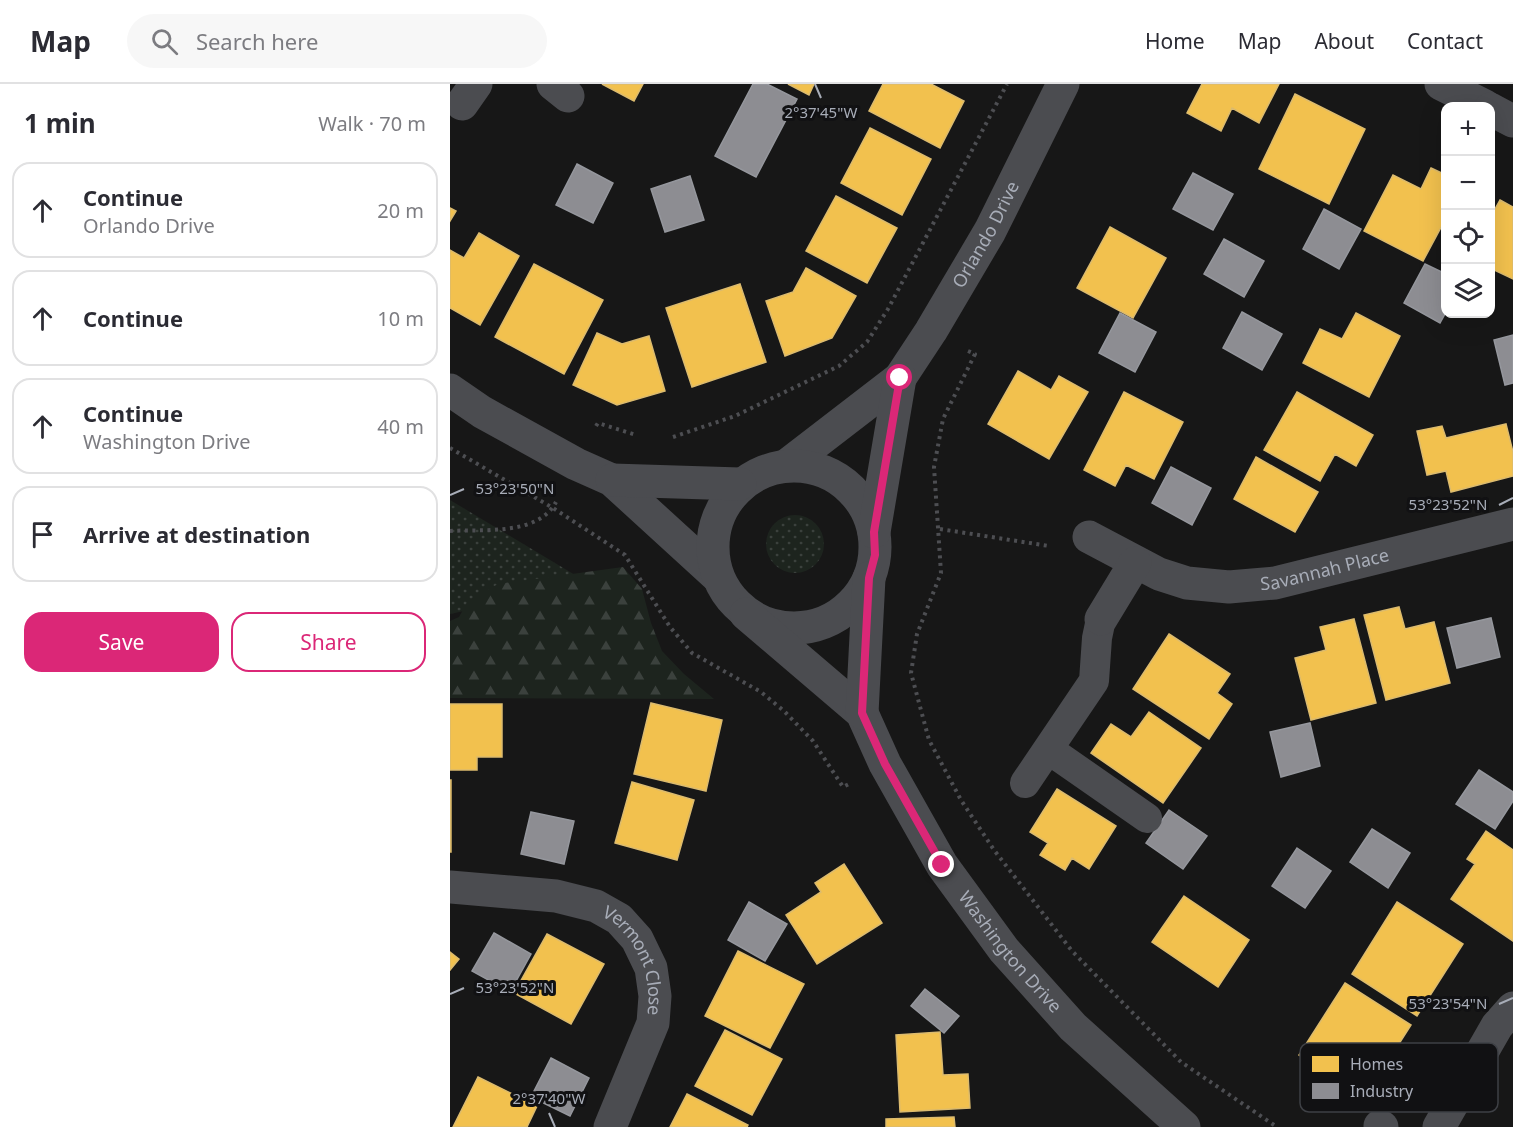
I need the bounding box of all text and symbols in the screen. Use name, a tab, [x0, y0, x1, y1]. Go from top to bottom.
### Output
search box	[127, 14, 547, 68]
text: Map	[30, 22, 91, 60]
icon: search	[148, 25, 181, 58]
text: Search here	[196, 26, 318, 56]
text: Home	[1145, 27, 1205, 55]
text: Map	[1238, 27, 1281, 55]
text: About	[1314, 27, 1374, 55]
text: Contact	[1407, 27, 1483, 55]
text: 2°37'45"W	[784, 102, 858, 122]
map controls	[1441, 102, 1495, 318]
button: +	[1441, 102, 1495, 156]
text: 1 min	[24, 105, 96, 141]
text: Walk · 70 m	[318, 110, 426, 137]
button: −	[1441, 156, 1495, 210]
street label: Orlando Drive	[946, 177, 1024, 292]
text: Continue	[83, 182, 183, 212]
icon: ahead	[26, 194, 59, 227]
text: 20 m	[377, 197, 424, 224]
button: locate	[1441, 210, 1495, 264]
text: Orlando Drive	[83, 212, 215, 239]
button: layers	[1441, 264, 1495, 318]
icon: ahead	[26, 302, 59, 335]
text: Continue	[83, 303, 183, 333]
text: 10 m	[377, 305, 424, 332]
route start	[886, 364, 912, 390]
text: Continue	[83, 398, 183, 428]
icon: ahead	[26, 410, 59, 443]
text: 40 m	[377, 413, 424, 440]
text: Washington Drive	[83, 428, 251, 455]
text: 53°23'50"N	[476, 478, 554, 498]
text: 53°23'52"N	[1409, 494, 1487, 514]
icon: arrive	[26, 518, 59, 551]
text: Arrive at destination	[83, 519, 310, 549]
street label: Savannah Place	[1259, 542, 1391, 595]
button: Save	[24, 612, 219, 672]
button: Share	[231, 612, 426, 672]
route end	[928, 851, 954, 877]
street label: Washington Drive	[954, 886, 1068, 1018]
street label: Vermont Close	[599, 899, 668, 1016]
text: 53°23'52"N	[476, 977, 554, 997]
text: 53°23'54"N	[1409, 993, 1487, 1013]
legend	[1300, 1043, 1498, 1112]
text: Homes	[1350, 1053, 1403, 1075]
text: Industry	[1350, 1080, 1414, 1102]
text: 2°37'40"W	[512, 1088, 586, 1108]

